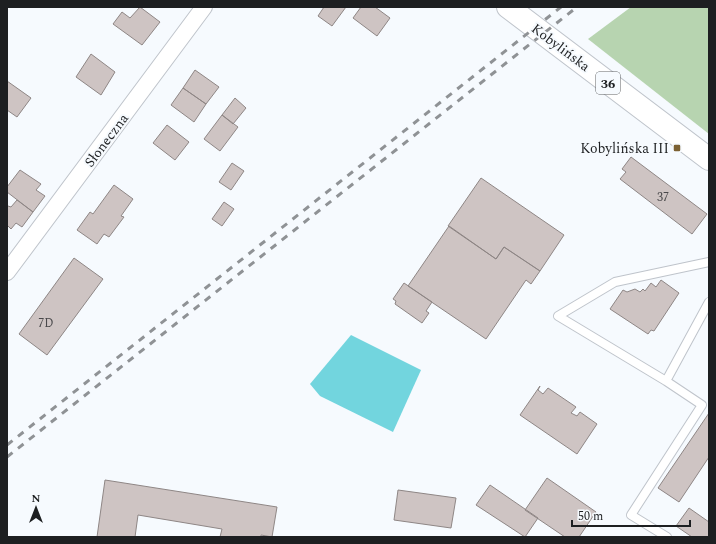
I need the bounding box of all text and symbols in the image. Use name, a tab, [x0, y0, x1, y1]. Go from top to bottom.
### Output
street label: Kobylińska	[527, 18, 595, 77]
road number: 36	[596, 72, 620, 94]
street label: Słoneczna	[79, 109, 134, 172]
place label: Kobylińska III	[580, 138, 669, 159]
marker: Kobylińska III	[672, 143, 682, 153]
house number: 37	[657, 188, 669, 207]
house number: 7D	[38, 314, 54, 333]
north arrow	[16, 488, 56, 528]
text: N	[32, 490, 41, 507]
scale bar	[572, 502, 690, 528]
text: 50 m	[578, 507, 603, 526]

